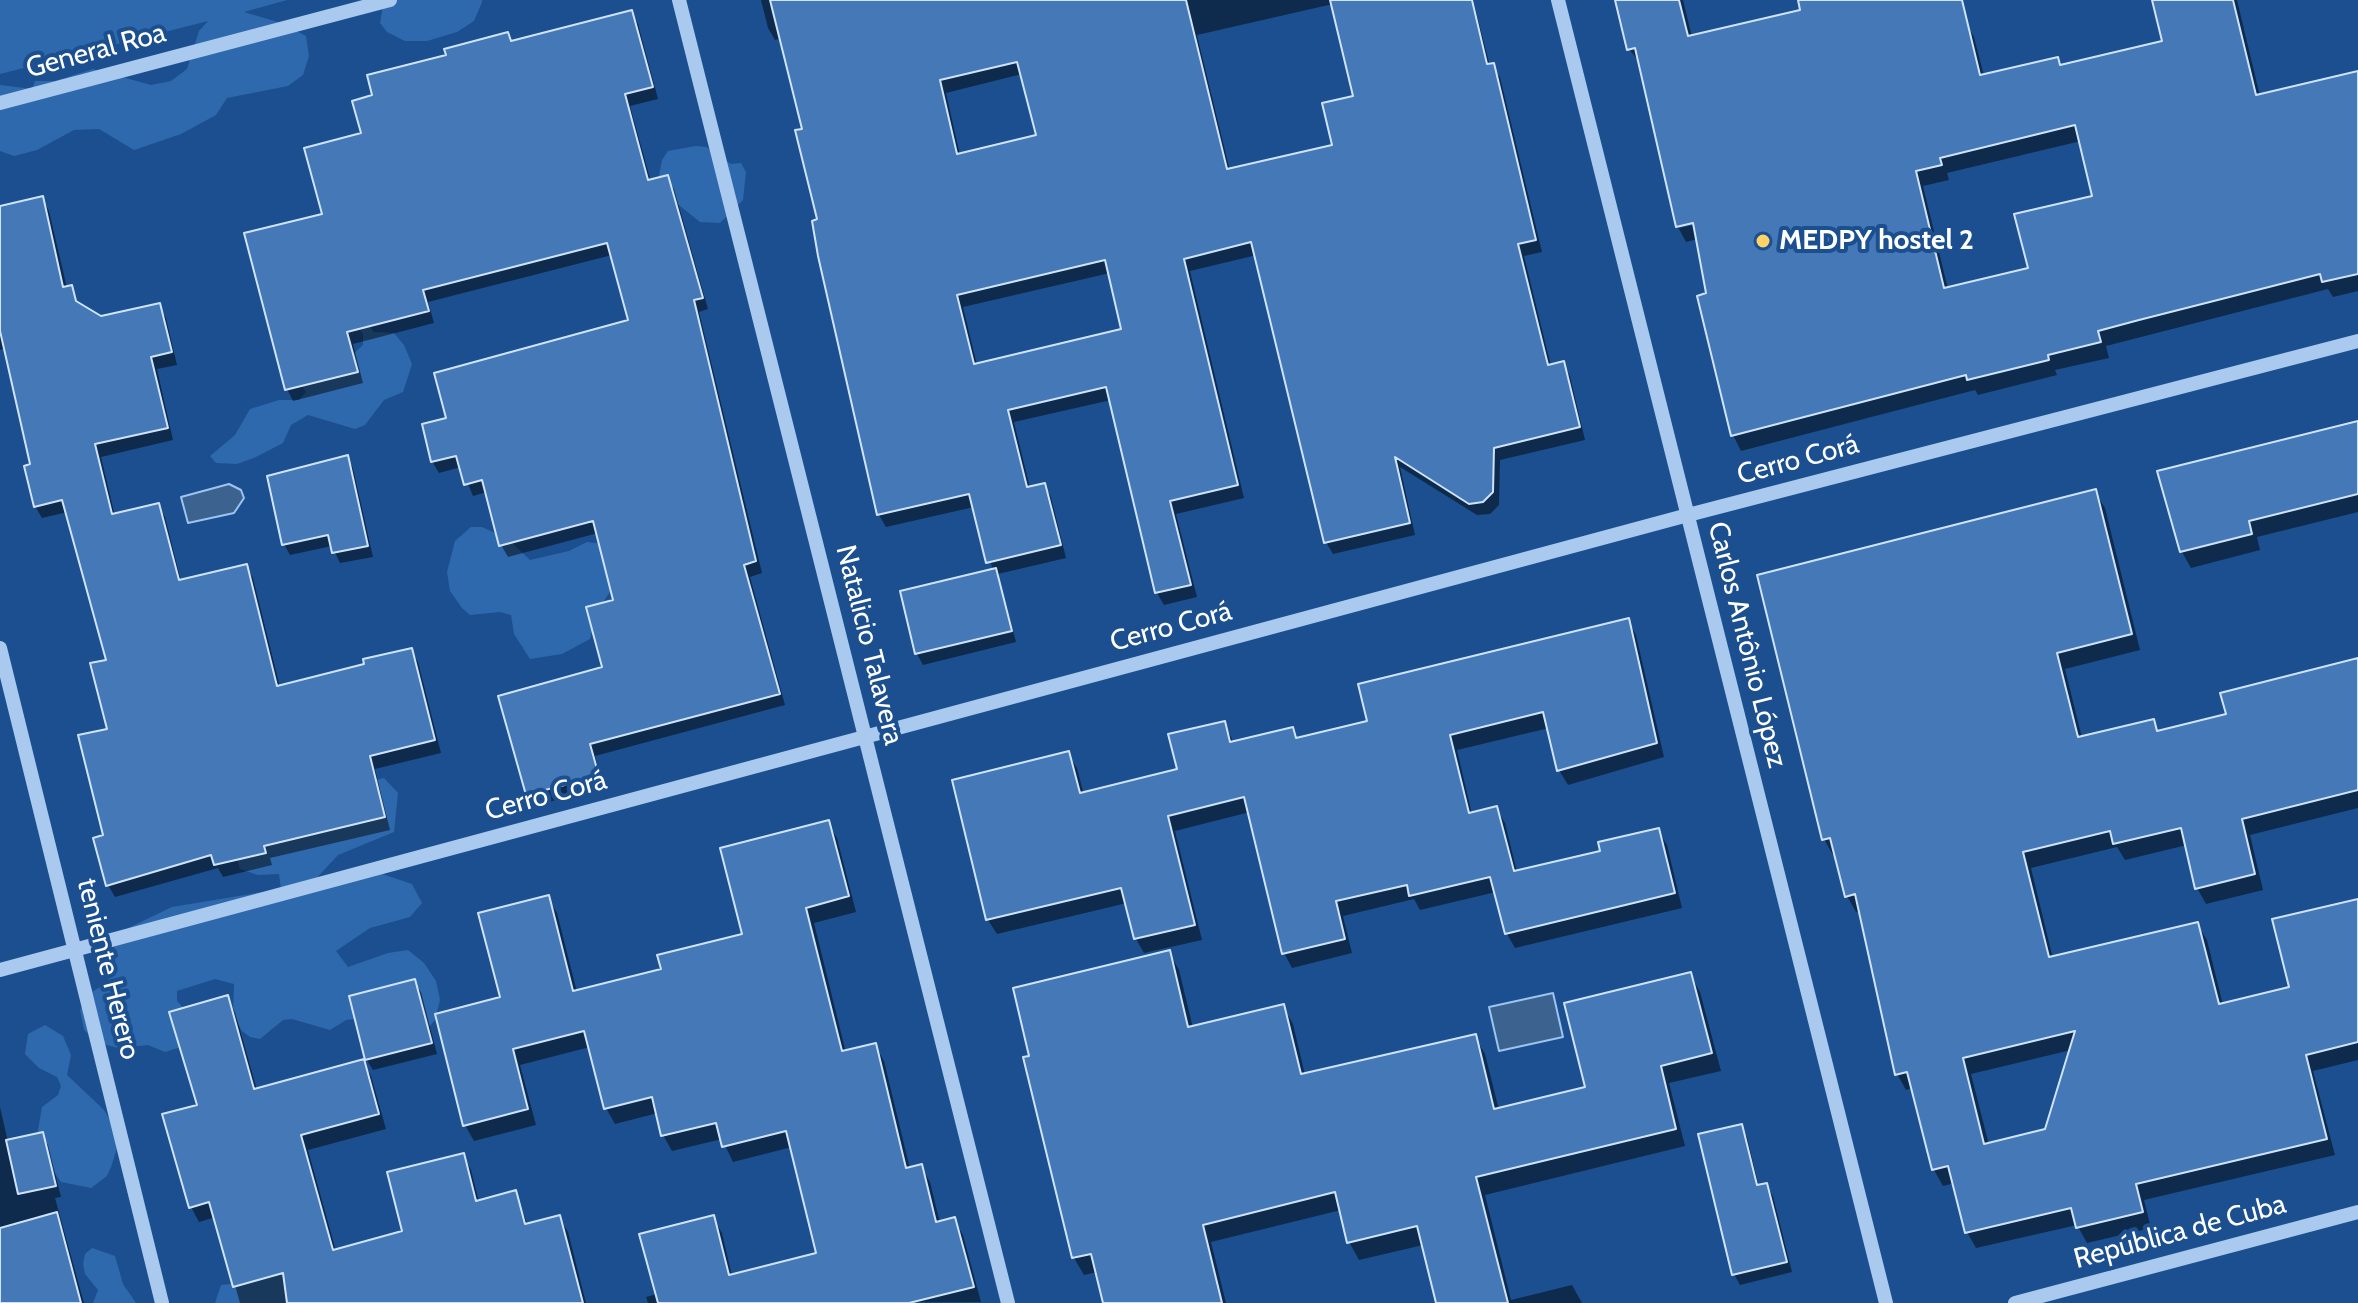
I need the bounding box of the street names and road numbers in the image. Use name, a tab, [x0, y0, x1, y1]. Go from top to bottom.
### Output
street label: General Roa	[22, 16, 170, 86]
street label: Cerro Corá	[1733, 428, 1863, 492]
street label: Carlos Antônio López	[1700, 519, 1794, 771]
street label: Natalicio Talavera	[828, 542, 910, 748]
street label: Cerro Corá	[1106, 595, 1236, 659]
street label: Cerro Corá	[481, 764, 611, 828]
street label: teniente Herero	[69, 875, 147, 1063]
street label: República de Cuba	[2070, 1188, 2290, 1276]

